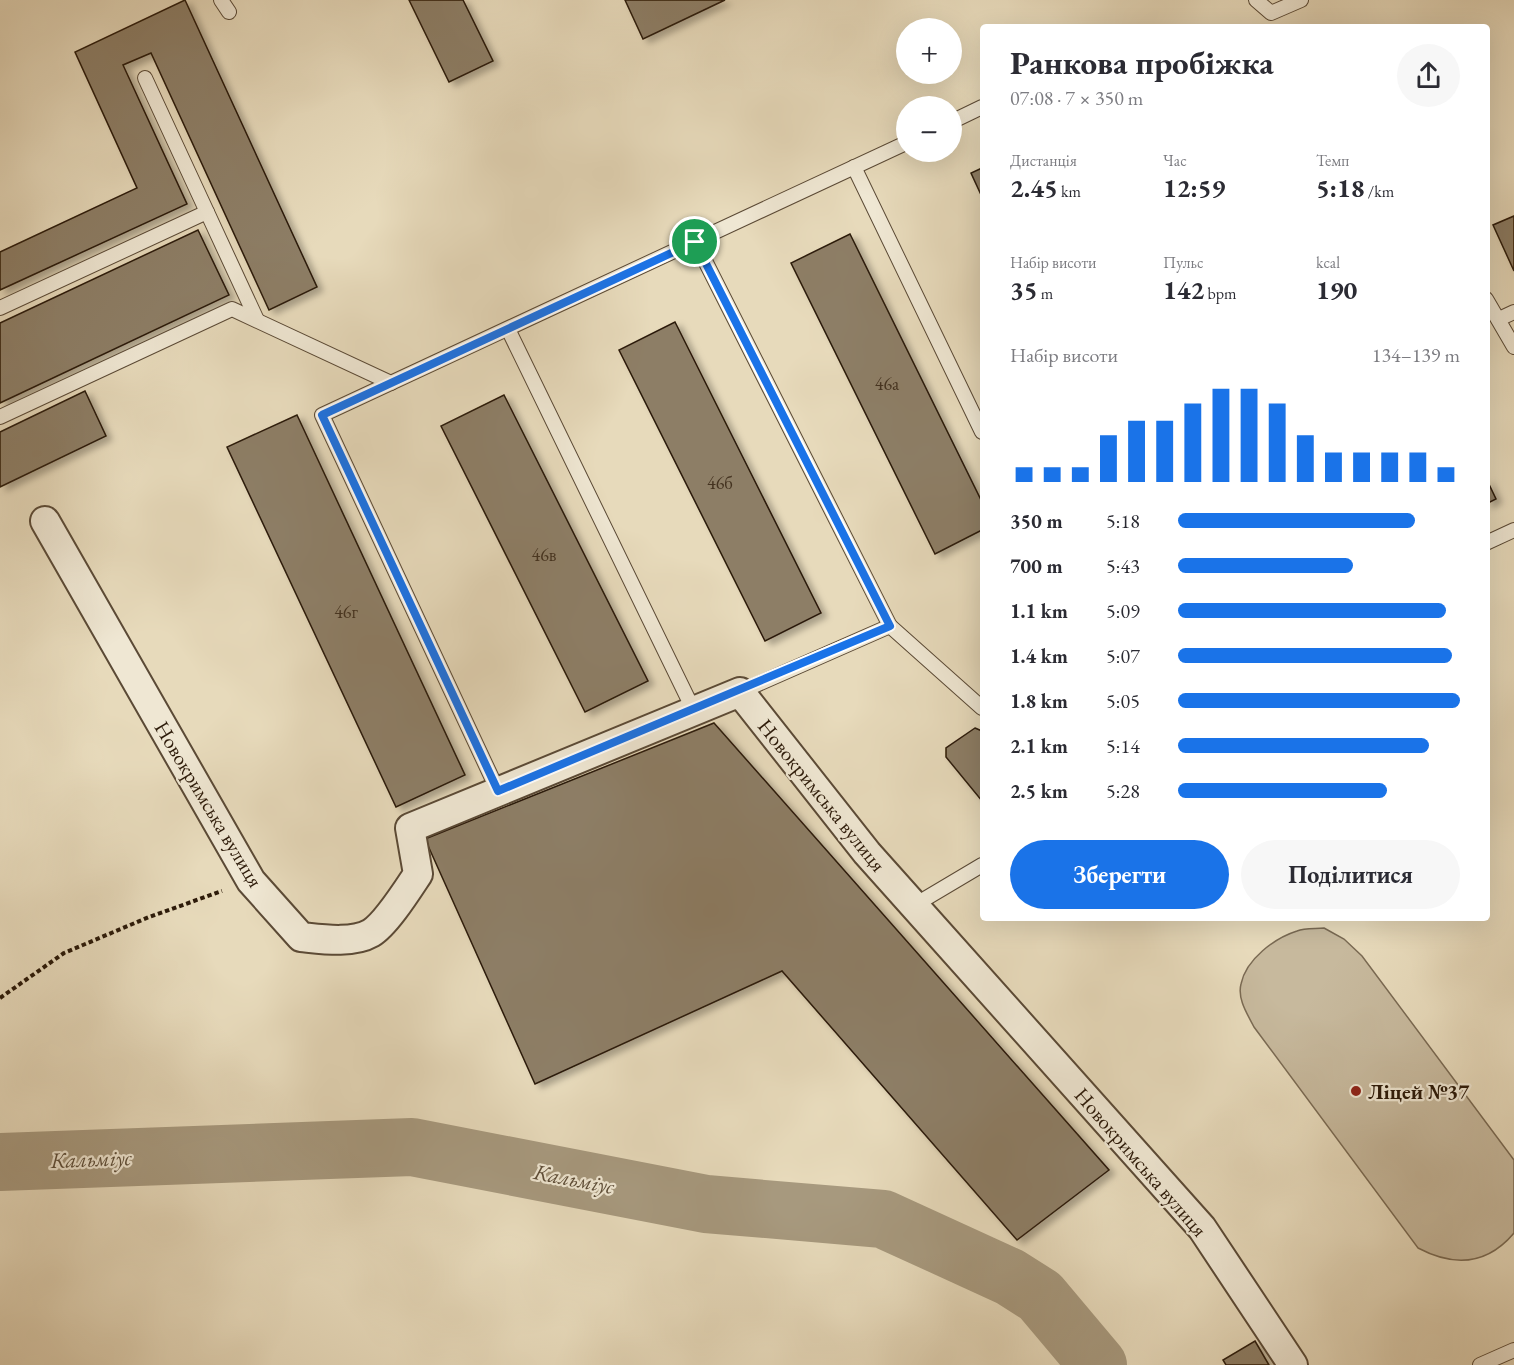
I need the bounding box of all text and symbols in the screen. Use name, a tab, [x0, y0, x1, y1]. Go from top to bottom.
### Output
map controls	[896, 18, 962, 162]
button: +	[896, 18, 962, 84]
text: Ранкова пробіжка	[1010, 41, 1274, 84]
button: share	[1397, 44, 1460, 107]
text: 07:08 · 7 × 350 m	[1010, 85, 1143, 111]
button: −	[896, 96, 962, 162]
text: Дистанція	[1010, 150, 1077, 171]
text: Час	[1163, 150, 1187, 171]
text: Темп	[1316, 150, 1349, 171]
text: 2.45	[1010, 171, 1058, 205]
text: 12:59	[1163, 171, 1225, 205]
text: 5:18	[1316, 171, 1365, 205]
text: km	[1058, 181, 1081, 202]
text: /km	[1365, 181, 1394, 202]
pin	[669, 216, 720, 267]
icon: arrive	[678, 225, 711, 258]
text: Набір висоти	[1010, 252, 1096, 273]
text: Пульс	[1163, 252, 1204, 273]
text: kcal	[1316, 252, 1340, 273]
text: 35	[1010, 273, 1038, 307]
text: 142	[1163, 273, 1204, 307]
text: 190	[1316, 273, 1357, 307]
text: m	[1038, 283, 1053, 304]
text: bpm	[1204, 283, 1236, 304]
text: Набір висоти	[1010, 342, 1118, 368]
text: 134–139 m	[1372, 342, 1460, 368]
house number: 46а	[875, 372, 900, 395]
house number: 46б	[707, 471, 733, 494]
text: 350 m	[1010, 508, 1063, 534]
text: 5:18	[1106, 508, 1140, 534]
house number: 46в	[532, 543, 557, 566]
text: 700 m	[1010, 553, 1063, 579]
text: 5:43	[1106, 553, 1140, 579]
text: 1.1 km	[1010, 598, 1068, 624]
text: 5:09	[1106, 598, 1140, 624]
house number: 46г	[334, 600, 358, 623]
text: 1.4 km	[1010, 643, 1068, 669]
text: 5:07	[1106, 643, 1140, 669]
text: 1.8 km	[1010, 688, 1068, 714]
text: 5:05	[1106, 688, 1140, 714]
street label: Новокримська вулиця	[752, 713, 892, 877]
street label: Новокримська вулиця	[149, 716, 269, 892]
text: 2.1 km	[1010, 733, 1068, 759]
text: 5:14	[1106, 733, 1140, 759]
text: 2.5 km	[1010, 778, 1068, 804]
text: 5:28	[1106, 778, 1140, 804]
button: Зберегти	[1010, 840, 1229, 909]
button: Поділитися	[1241, 840, 1460, 909]
place label: Ліцей №37	[1368, 1078, 1470, 1105]
street label: Новокримська вулиця	[1069, 1082, 1213, 1242]
marker: Ліцей №37	[1349, 1084, 1363, 1098]
water label: Кальміус	[49, 1143, 133, 1175]
water label: Кальміус	[531, 1157, 618, 1201]

